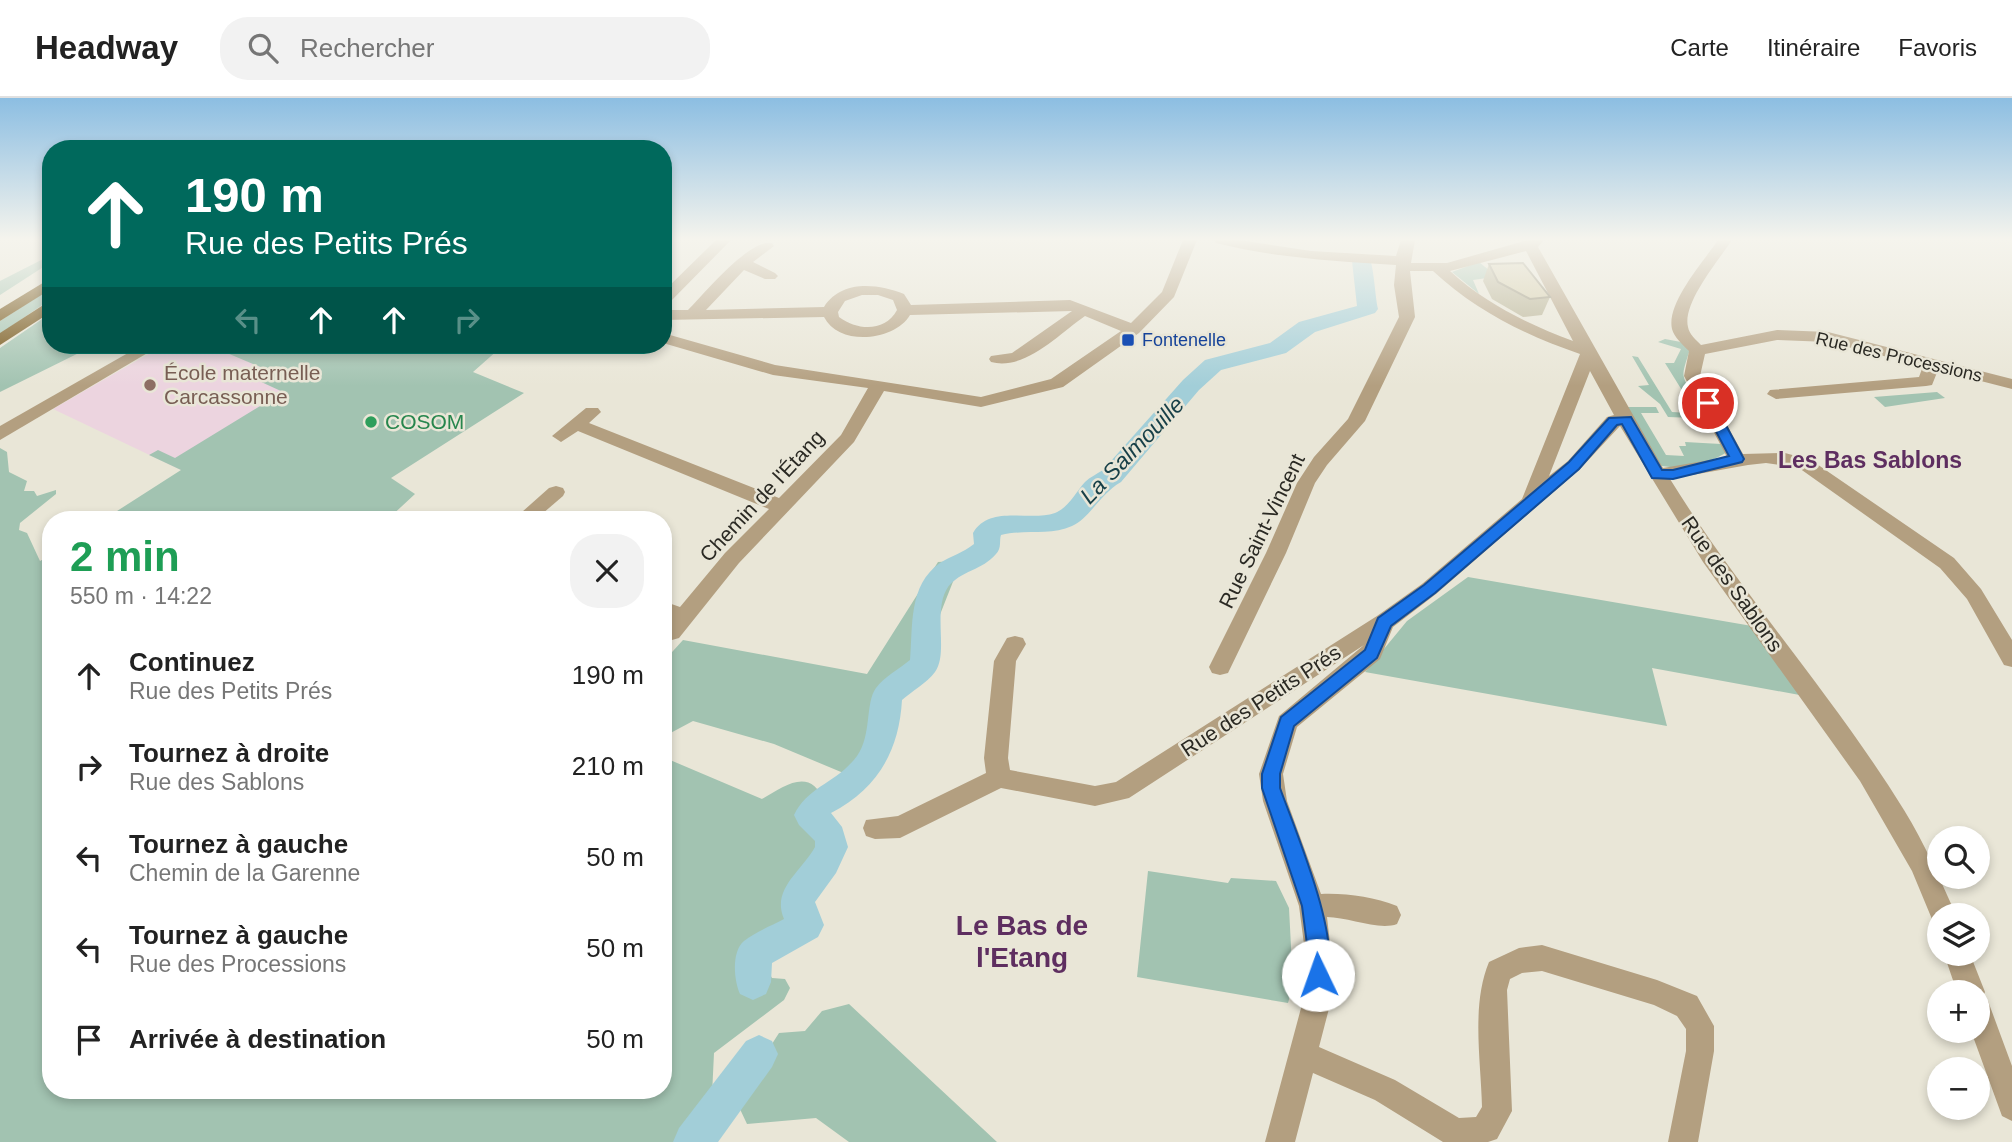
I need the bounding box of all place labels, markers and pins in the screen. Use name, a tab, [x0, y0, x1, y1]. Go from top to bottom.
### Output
place label: Fontenelle	[1142, 330, 1226, 350]
marker: Fontenelle	[1120, 332, 1136, 348]
place label: École maternelle Carcassonne	[164, 361, 320, 408]
pin	[1678, 373, 1738, 433]
marker: École maternelle Carcassonne	[142, 377, 158, 393]
place label: COSOM	[385, 410, 464, 433]
marker: COSOM	[363, 414, 379, 430]

